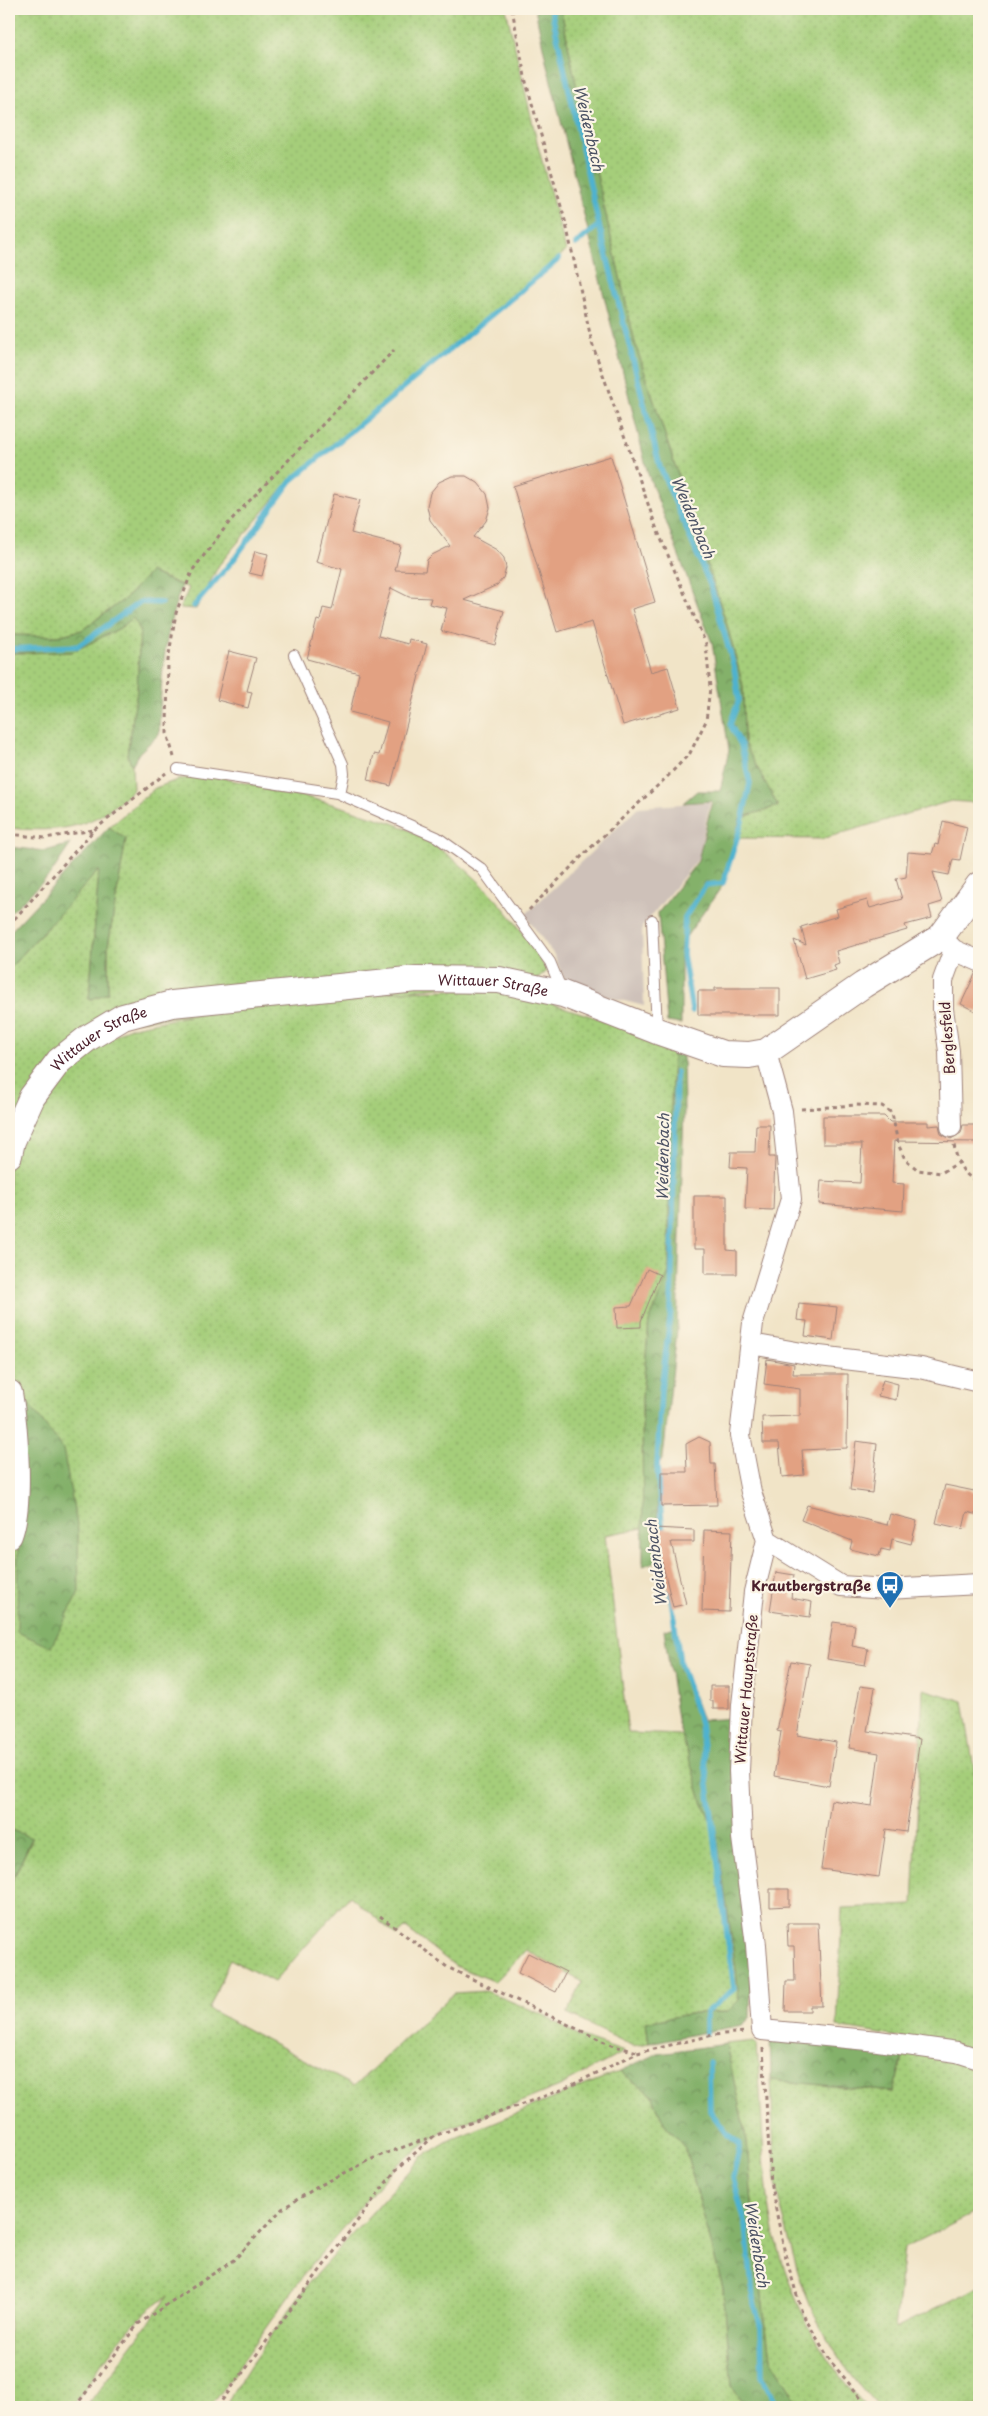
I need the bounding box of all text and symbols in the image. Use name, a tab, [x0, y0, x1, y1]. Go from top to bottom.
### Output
water label: Weidenbach	[569, 83, 611, 173]
water label: Weidenbach	[666, 472, 722, 562]
street label: Wittauer Straße	[438, 969, 550, 1001]
street label: Wittauer Straße	[45, 1001, 149, 1075]
street label: Berglesfeld	[934, 1001, 960, 1075]
water label: Weidenbach	[650, 1113, 674, 1201]
water label: Weidenbach	[638, 1518, 672, 1608]
bus stop icon: Krautbergstraße	[875, 1570, 905, 1609]
place label: Krautbergstraße	[751, 1575, 871, 1596]
street label: Wittauer Hauptstraße	[729, 1613, 763, 1765]
water label: Weidenbach	[740, 2199, 776, 2289]

